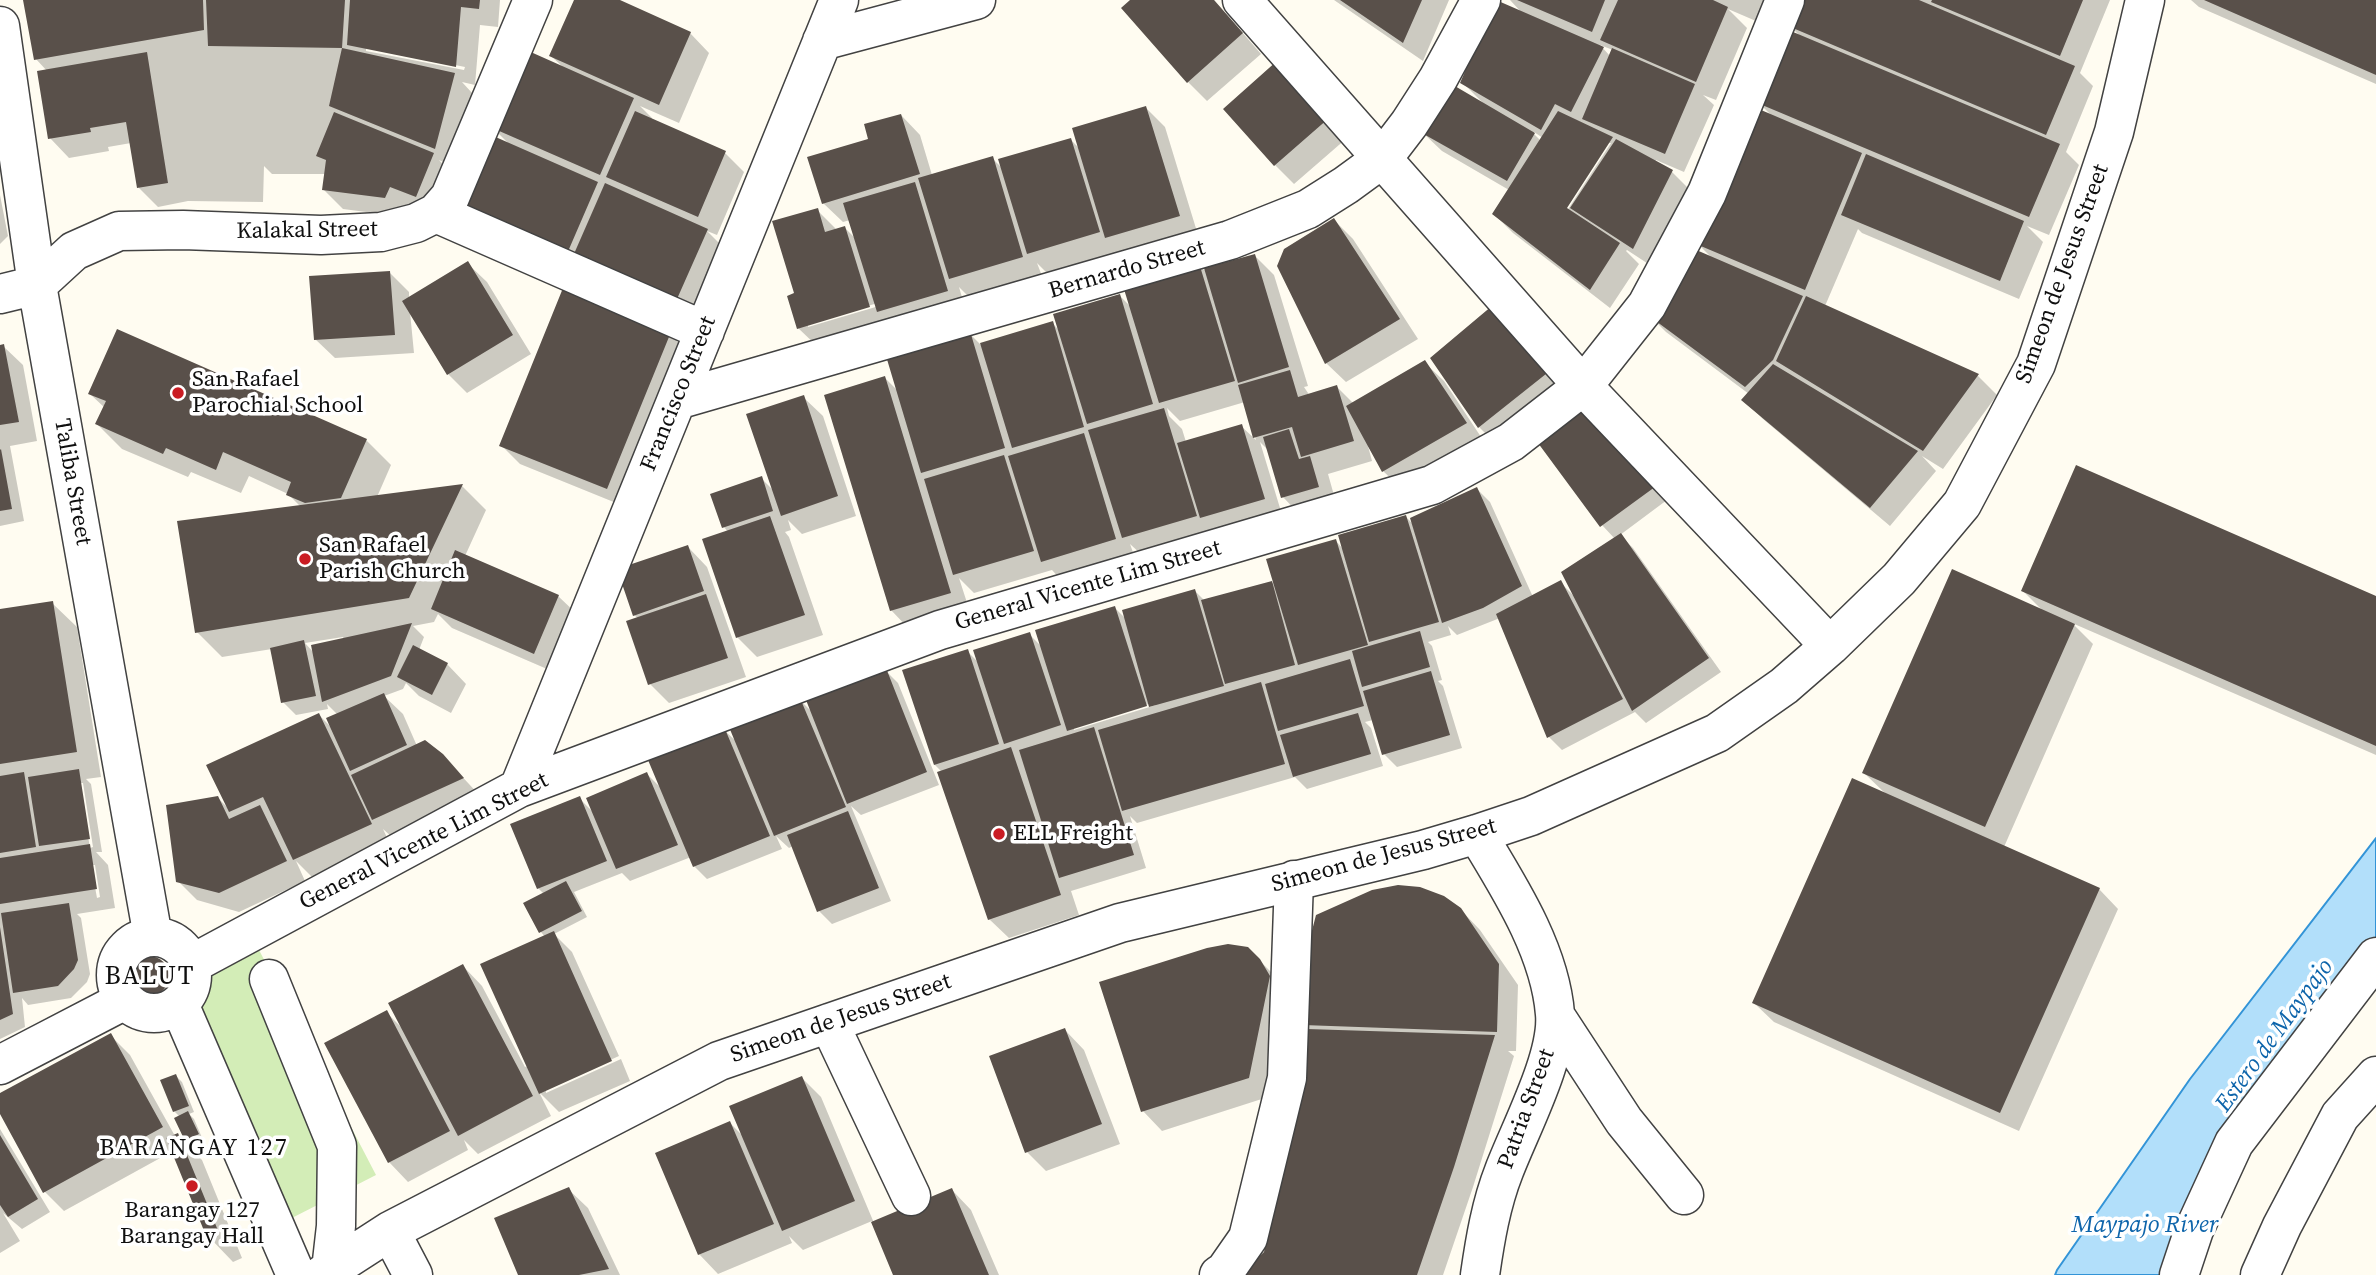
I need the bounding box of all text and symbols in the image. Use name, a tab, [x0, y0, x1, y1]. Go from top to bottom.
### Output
street label: Simeon de Jesus Street	[2010, 161, 2116, 387]
street label: Kalakal Street	[236, 216, 378, 246]
street label: Bernardo Street	[1046, 234, 1208, 306]
street label: Francisco Street	[635, 313, 723, 475]
place label: San Rafael Parochial School	[192, 366, 363, 420]
marker: San Rafael Parochial School	[170, 385, 186, 401]
street label: Taliba Street	[47, 416, 97, 548]
place label: San Rafael Parish Church	[319, 532, 466, 586]
street label: General Vicente Lim Street	[952, 535, 1224, 637]
marker: San Rafael Parish Church	[297, 551, 313, 567]
street label: General Vicente Lim Street	[295, 767, 553, 917]
street label: Simeon de Jesus Street	[1269, 813, 1499, 899]
place label: ELL Freight	[1013, 820, 1133, 848]
marker: ELL Freight	[991, 826, 1007, 842]
water label: Estero de Maypajo	[2210, 954, 2340, 1118]
district label: BALUT	[105, 961, 195, 993]
street label: Simeon de Jesus Street	[727, 968, 955, 1070]
street label: Patria Street	[1493, 1045, 1561, 1173]
district label: BARANGAY 127	[101, 1135, 287, 1163]
marker: Barangay 127 Barangay Hall	[184, 1178, 200, 1194]
place label: Barangay 127 Barangay Hall	[120, 1197, 264, 1251]
water label: Maypajo River	[2072, 1212, 2218, 1240]

